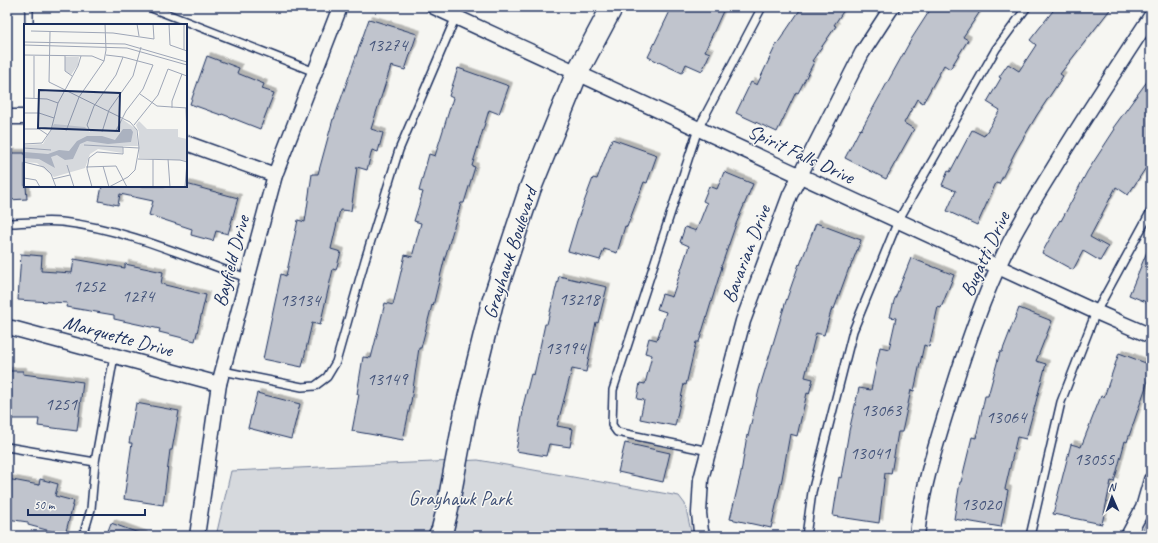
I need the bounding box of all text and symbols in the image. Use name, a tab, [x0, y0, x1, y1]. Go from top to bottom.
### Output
inset map	[24, 24, 187, 187]
house number: 13274	[367, 34, 409, 56]
street label: Spirit Falls Drive	[744, 119, 859, 190]
street label: Grayhawk Boulevard	[477, 181, 544, 322]
street label: Bavarian Drive	[716, 200, 777, 306]
street label: Bugatti Drive	[955, 206, 1016, 300]
street label: Bayfield Drive	[207, 211, 256, 309]
house number: 1252	[73, 275, 107, 297]
house number: 1274	[122, 285, 156, 307]
house number: 13218	[559, 288, 601, 310]
house number: 13134	[280, 289, 322, 311]
street label: Marquette Drive	[61, 309, 177, 363]
house number: 13194	[545, 337, 587, 359]
house number: 13149	[367, 368, 409, 390]
house number: 1251	[45, 393, 78, 415]
house number: 13063	[861, 399, 903, 421]
house number: 13064	[986, 406, 1028, 428]
house number: 13041	[850, 442, 891, 464]
house number: 13055	[1074, 448, 1115, 470]
north arrow	[1092, 477, 1132, 517]
text: N	[1108, 480, 1117, 494]
park label: Grayhawk Park	[408, 486, 513, 511]
scale bar	[28, 491, 145, 517]
house number: 13020	[961, 493, 1003, 515]
text: 50 m	[34, 497, 56, 513]

